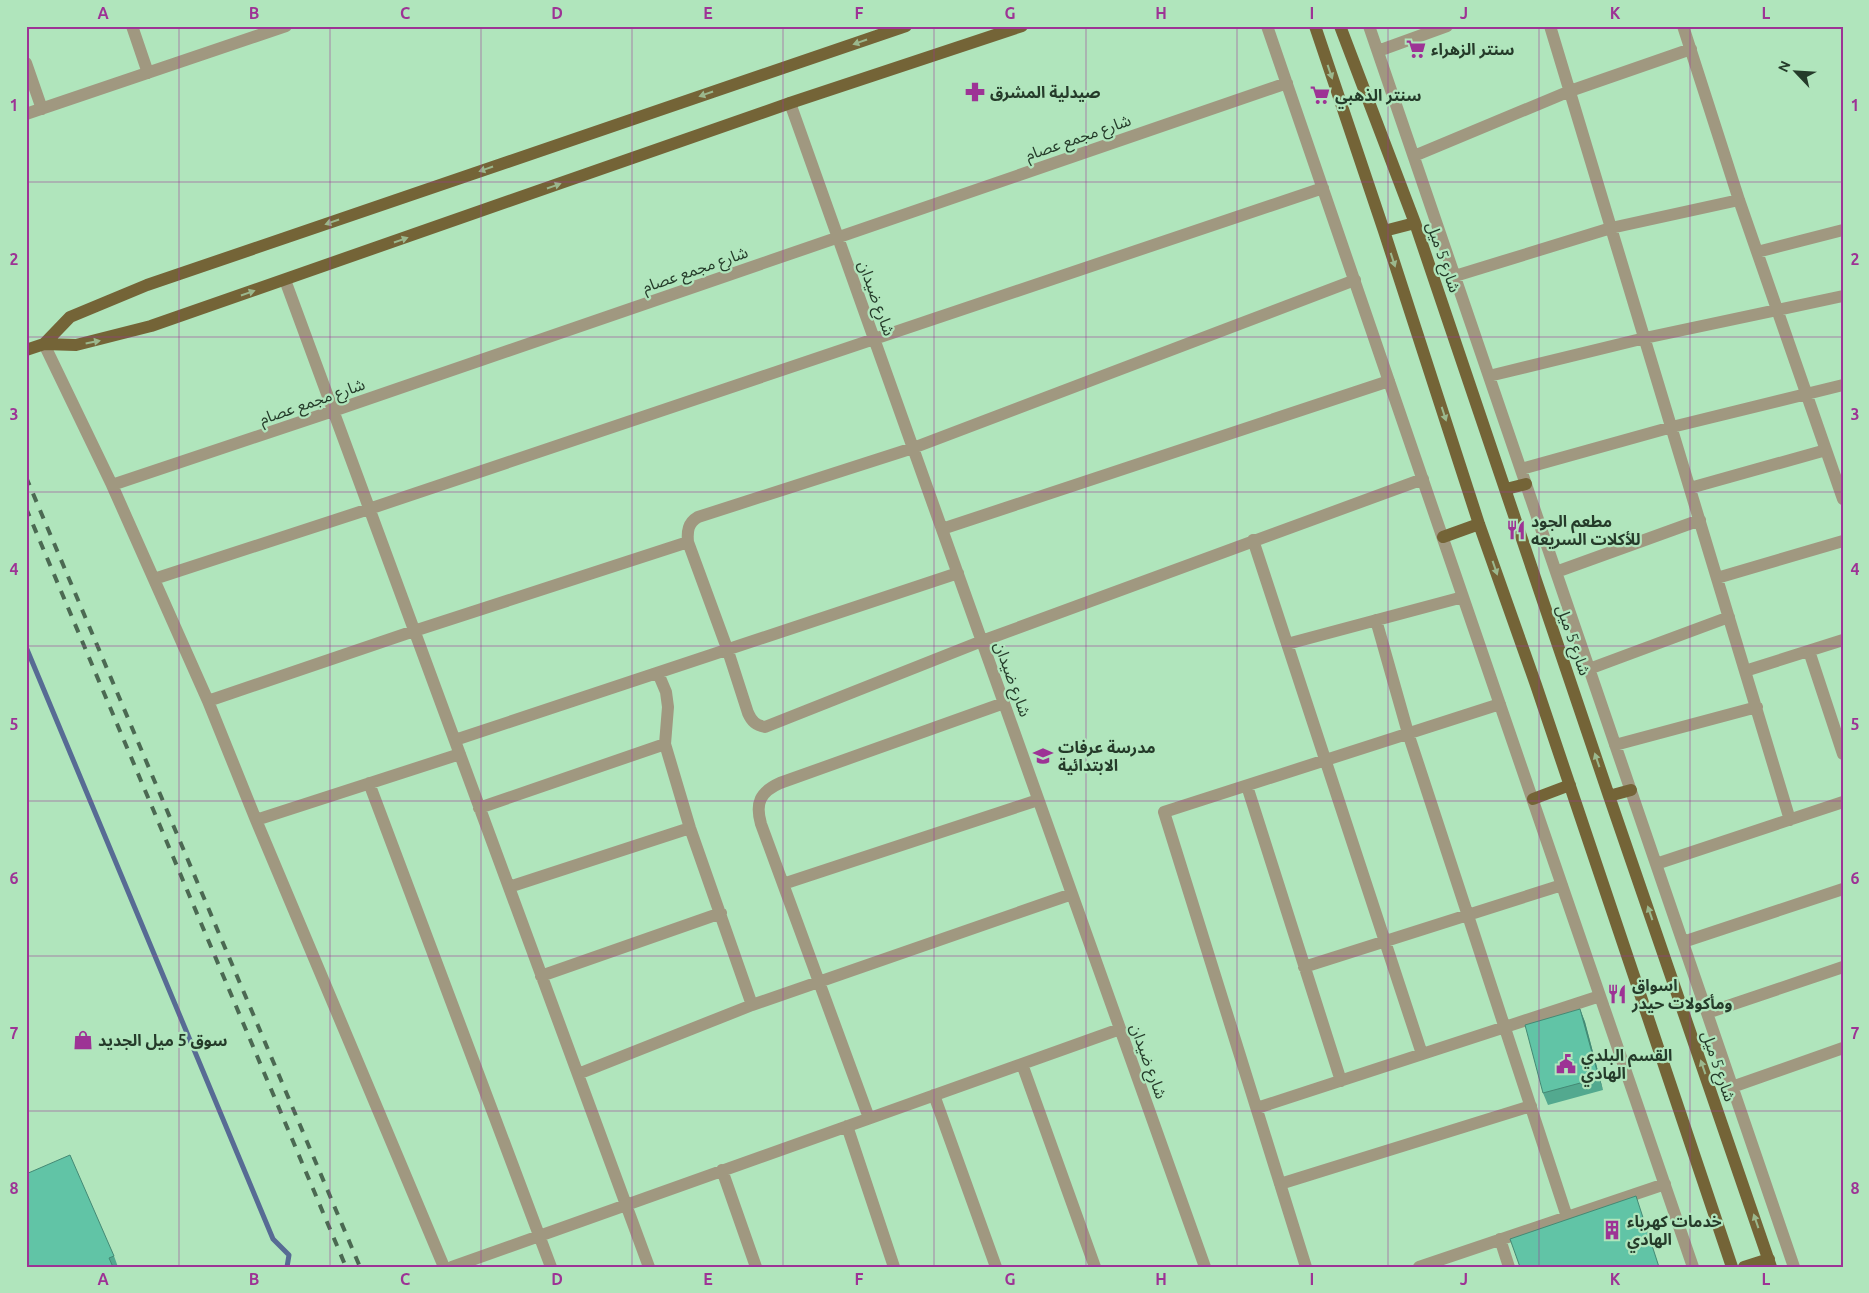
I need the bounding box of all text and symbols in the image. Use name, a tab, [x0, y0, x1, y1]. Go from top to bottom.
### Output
text: A	[97, 4, 109, 22]
text: B	[249, 4, 259, 22]
text: C	[400, 4, 410, 22]
text: D	[551, 4, 563, 22]
text: E	[703, 4, 713, 22]
text: F	[855, 4, 864, 22]
text: G	[1004, 4, 1016, 22]
text: H	[1155, 4, 1167, 22]
text: I	[1310, 4, 1314, 22]
text: J	[1460, 4, 1468, 22]
text: K	[1610, 4, 1621, 22]
text: L	[1762, 4, 1771, 22]
one-way arrow	[852, 38, 867, 46]
supermarket icon: سنتر الزهراء	[1405, 38, 1427, 60]
place label: سنتر الزهراء	[1431, 40, 1515, 59]
north arrow	[1772, 48, 1822, 98]
text: N	[1775, 58, 1794, 75]
one-way arrow	[1327, 65, 1334, 80]
pharmacy icon: صيدلية المشرق	[964, 81, 986, 103]
place label: صيدلية المشرق	[990, 83, 1101, 102]
supermarket icon: سنتر الذهبي	[1309, 84, 1331, 106]
place label: سنتر الذهبي	[1335, 86, 1421, 109]
one-way arrow	[699, 91, 714, 99]
text: 1	[9, 96, 19, 114]
text: 1	[1850, 96, 1860, 114]
street label: شارع مجمع عصام	[1023, 111, 1134, 167]
one-way arrow	[479, 166, 494, 174]
one-way arrow	[547, 182, 562, 189]
one-way arrow	[325, 219, 340, 226]
street label: شارع 5 ميل	[1420, 219, 1464, 296]
one-way arrow	[394, 236, 409, 244]
street label: شارع مجمع عصام	[640, 243, 751, 299]
text: 2	[9, 250, 19, 268]
text: 2	[1850, 250, 1860, 268]
one-way arrow	[1390, 252, 1398, 267]
street label: شارع ضيدان	[851, 258, 899, 339]
one-way arrow	[240, 289, 255, 296]
one-way arrow	[85, 337, 101, 345]
street label: شارع مجمع عصام	[257, 375, 368, 431]
text: 3	[9, 405, 19, 423]
text: 3	[1850, 405, 1860, 423]
one-way arrow	[1440, 407, 1448, 422]
place label: مطعم الجود للأكلات السريعه	[1531, 512, 1641, 549]
restaurant icon: مطعم الجود للأكلات السريعه	[1505, 519, 1527, 541]
text: 4	[9, 560, 19, 578]
text: 4	[1850, 560, 1860, 578]
one-way arrow	[1491, 561, 1499, 576]
street label: شارع 5 ميل	[1550, 602, 1594, 679]
street label: شارع ضيدان	[987, 639, 1035, 720]
text: 5	[9, 715, 19, 733]
text: 5	[1850, 715, 1860, 733]
place label: مدرسة عرفات الابتدائية	[1058, 738, 1156, 775]
school or university icon: مدرسة عرفات الابتدائية	[1032, 745, 1054, 767]
one-way arrow	[1593, 752, 1600, 767]
text: 6	[9, 869, 19, 887]
text: 6	[1850, 869, 1860, 887]
one-way arrow	[1645, 906, 1653, 921]
place label: اسواق ومأكولات حيدر	[1631, 976, 1733, 1013]
restaurant icon: اسواق ومأكولات حيدر	[1606, 983, 1628, 1005]
street label: شارع ضيدان	[1123, 1021, 1171, 1102]
text: 7	[9, 1024, 19, 1042]
text: 7	[1850, 1024, 1860, 1042]
street label: شارع 5 ميل	[1695, 1028, 1739, 1105]
shop icon: سوق 5 ميل الجديد	[72, 1029, 94, 1051]
place label: سوق 5 ميل الجديد	[98, 1031, 227, 1050]
place label: القسم البلدي الهادي	[1581, 1046, 1672, 1087]
public building icon: القسم البلدي الهادي	[1555, 1053, 1577, 1075]
one-way arrow	[1698, 1059, 1706, 1074]
text: 8	[9, 1179, 19, 1197]
text: 8	[1850, 1179, 1860, 1197]
place label: خدمات كهرباء الهادي	[1627, 1212, 1722, 1253]
one-way arrow	[1751, 1213, 1759, 1228]
building icon: خدمات كهرباء الهادي	[1601, 1219, 1623, 1241]
text: A	[97, 1270, 109, 1288]
text: B	[249, 1270, 259, 1288]
text: C	[400, 1270, 410, 1288]
text: D	[551, 1270, 563, 1288]
text: E	[703, 1270, 713, 1288]
text: F	[855, 1270, 864, 1288]
text: G	[1004, 1270, 1016, 1288]
text: H	[1155, 1270, 1167, 1288]
text: I	[1310, 1270, 1314, 1288]
text: J	[1460, 1270, 1468, 1288]
text: K	[1610, 1270, 1621, 1288]
text: L	[1762, 1270, 1771, 1288]

